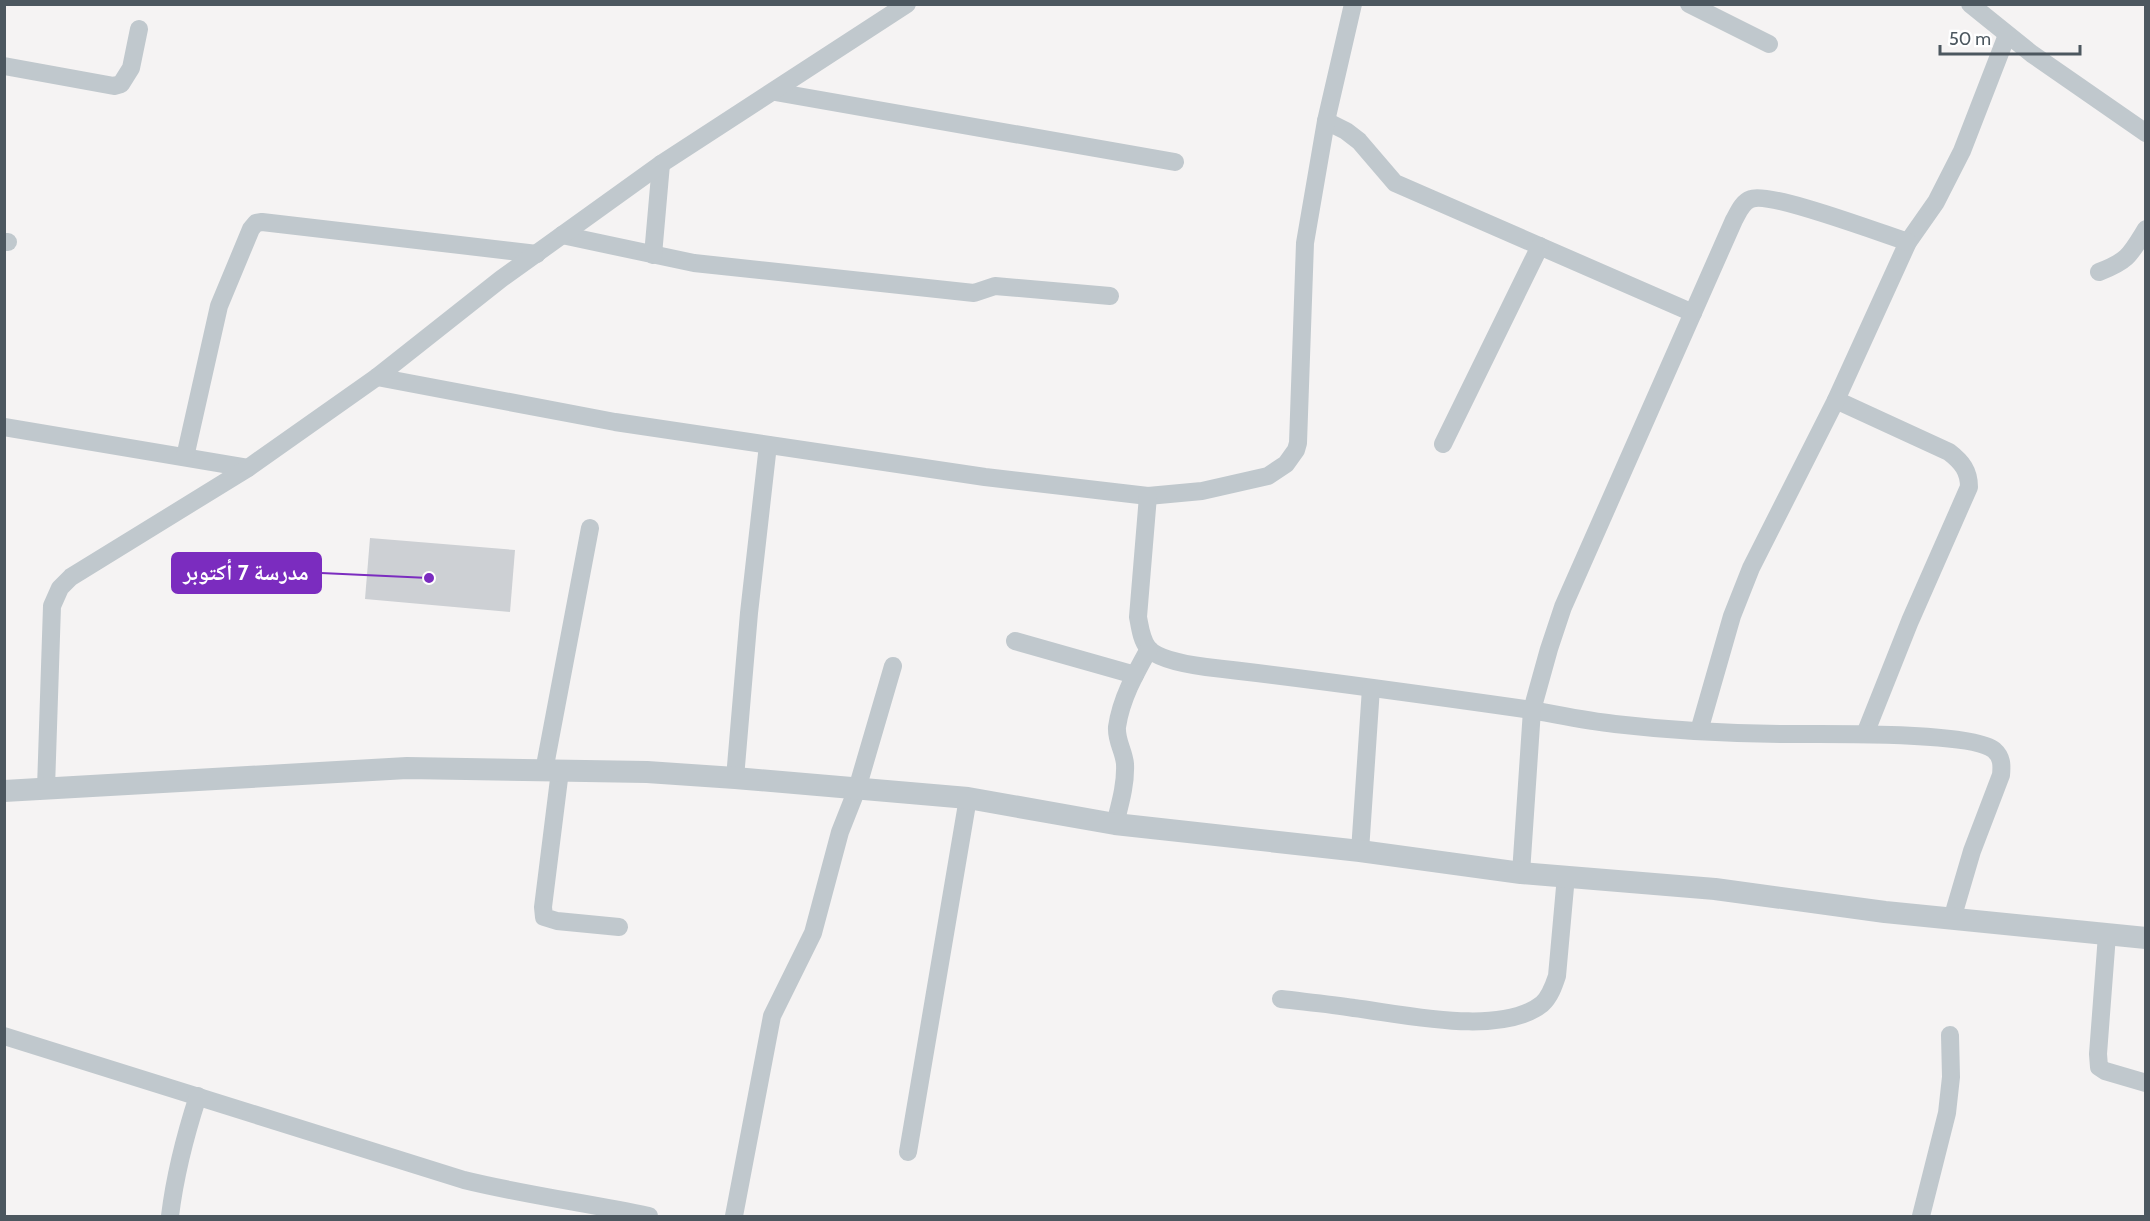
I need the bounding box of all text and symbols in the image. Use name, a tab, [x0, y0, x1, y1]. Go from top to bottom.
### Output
scale bar	[1940, 18, 2080, 56]
text: 50 m	[1949, 28, 1991, 50]
callout: مدرسة 7 أكتوبر	[172, 553, 321, 593]
text: مدرسة 7 أكتوبر	[182, 558, 309, 586]

